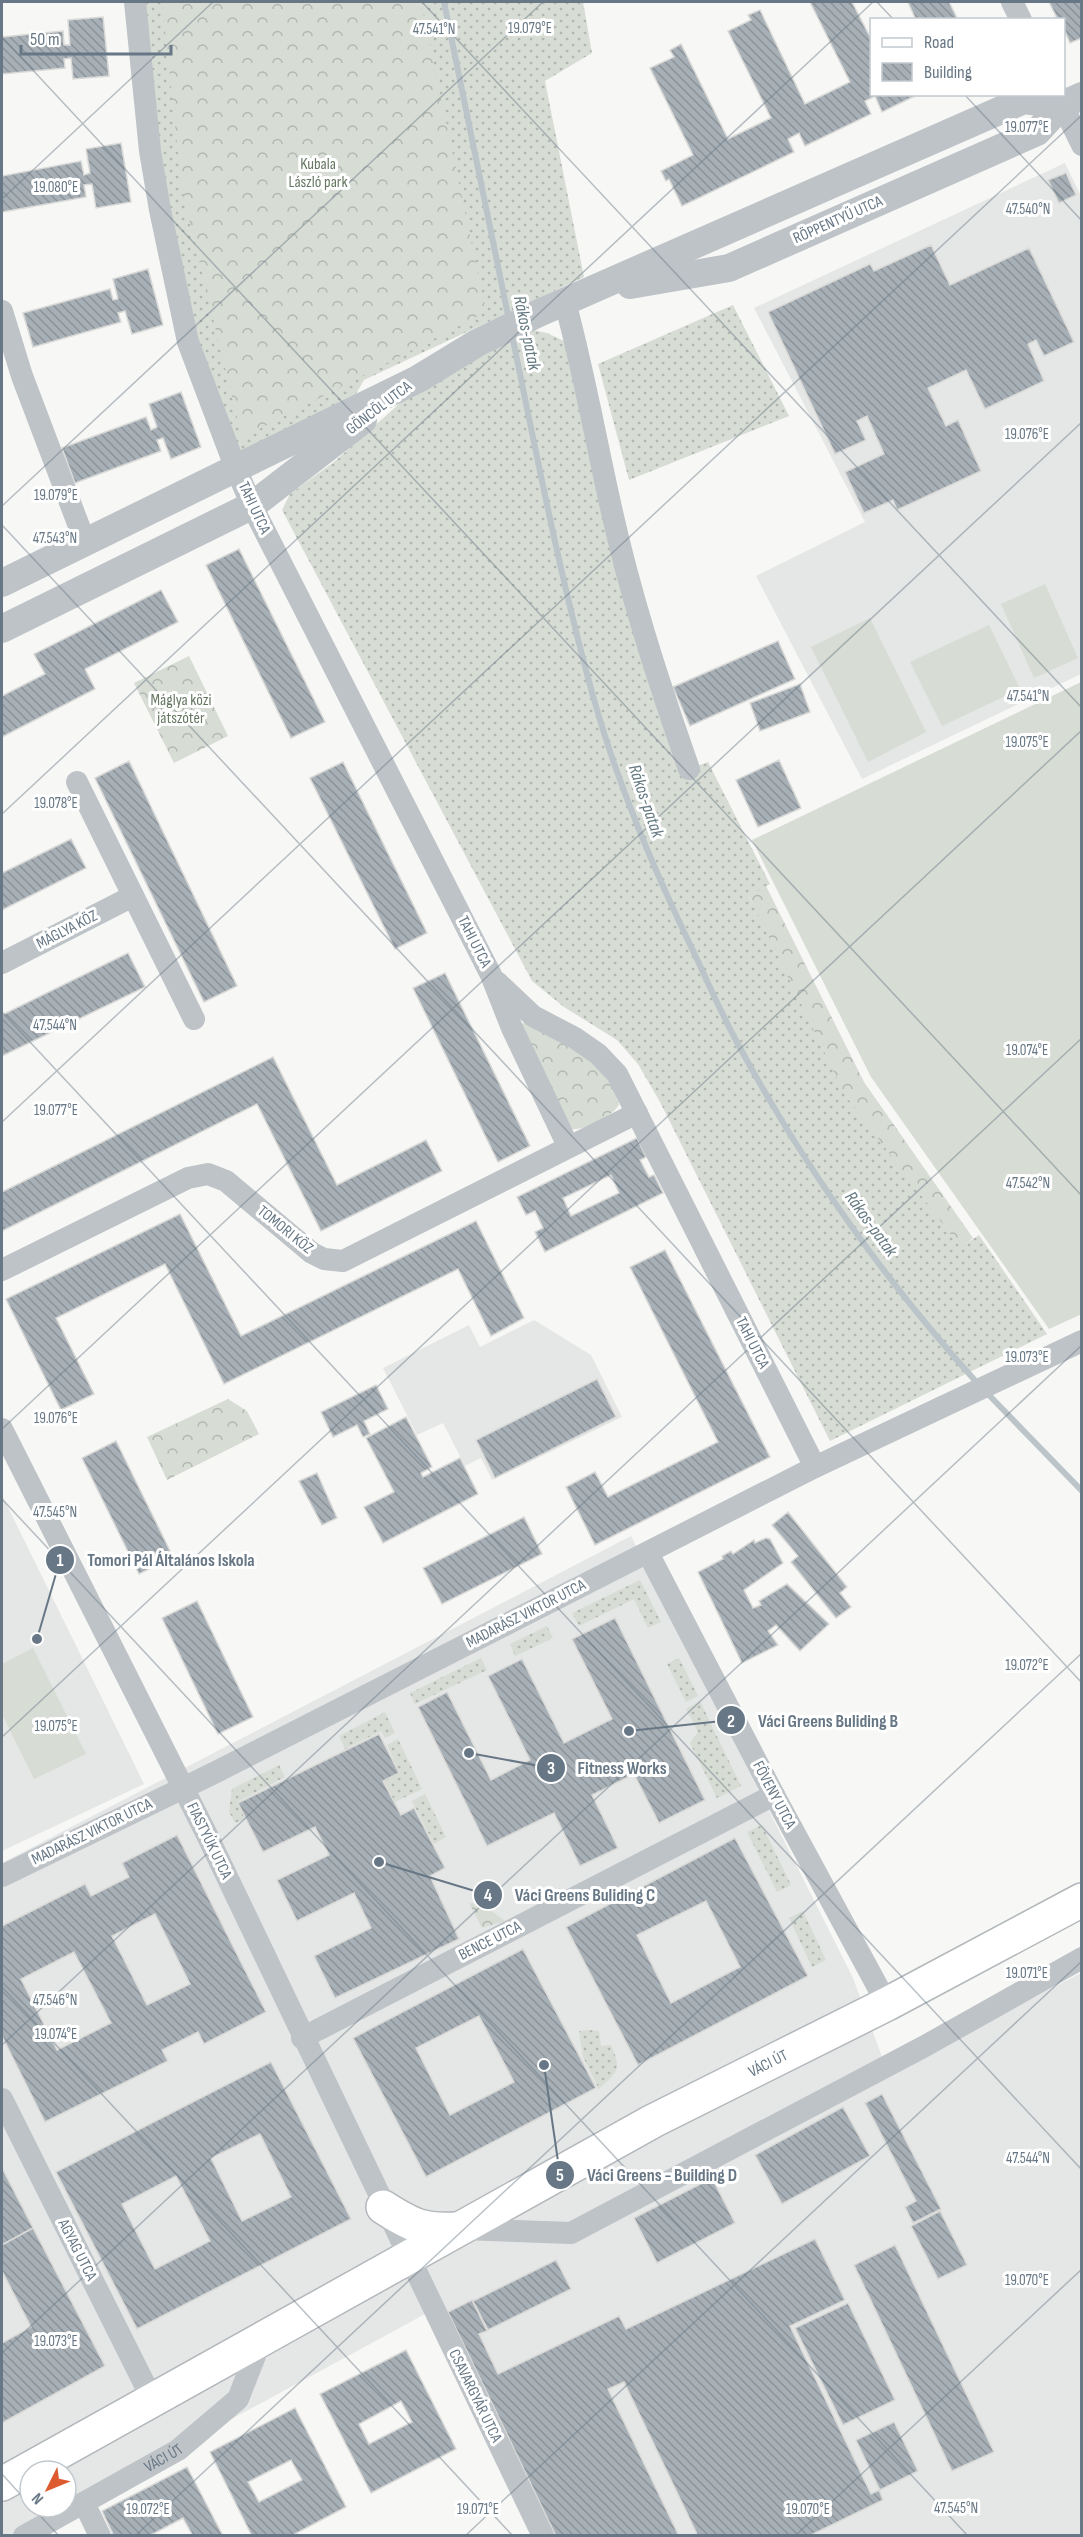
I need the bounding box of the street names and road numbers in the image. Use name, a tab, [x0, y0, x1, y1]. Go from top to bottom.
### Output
street label: RÖPPENTYŰ UTCA	[790, 192, 886, 248]
street label: GÖNCÖL UTCA	[343, 377, 416, 439]
street label: TAHI UTCA	[234, 479, 274, 537]
street label: MÁGLYA KÖZ	[33, 906, 101, 953]
street label: TAHI UTCA	[453, 913, 495, 971]
street label: TOMORI KÖZ	[253, 1202, 317, 1258]
street label: TAHI UTCA	[731, 1314, 773, 1372]
street label: MADARÁSZ VIKTOR UTCA	[463, 1576, 589, 1652]
street label: FÖVENY UTCA	[748, 1758, 800, 1832]
street label: MADARÁSZ VIKTOR UTCA	[29, 1795, 155, 1869]
street label: FIASTYÚK UTCA	[182, 1800, 236, 1883]
street label: BENCE UTCA	[456, 1917, 525, 1965]
street label: VÁCI ÚT	[745, 2045, 791, 2081]
street label: AGYAG UTCA	[53, 2215, 101, 2284]
street label: CSAVARGYÁR UTCA	[444, 2346, 506, 2446]
street label: VÁCI ÚT	[141, 2440, 188, 2476]

